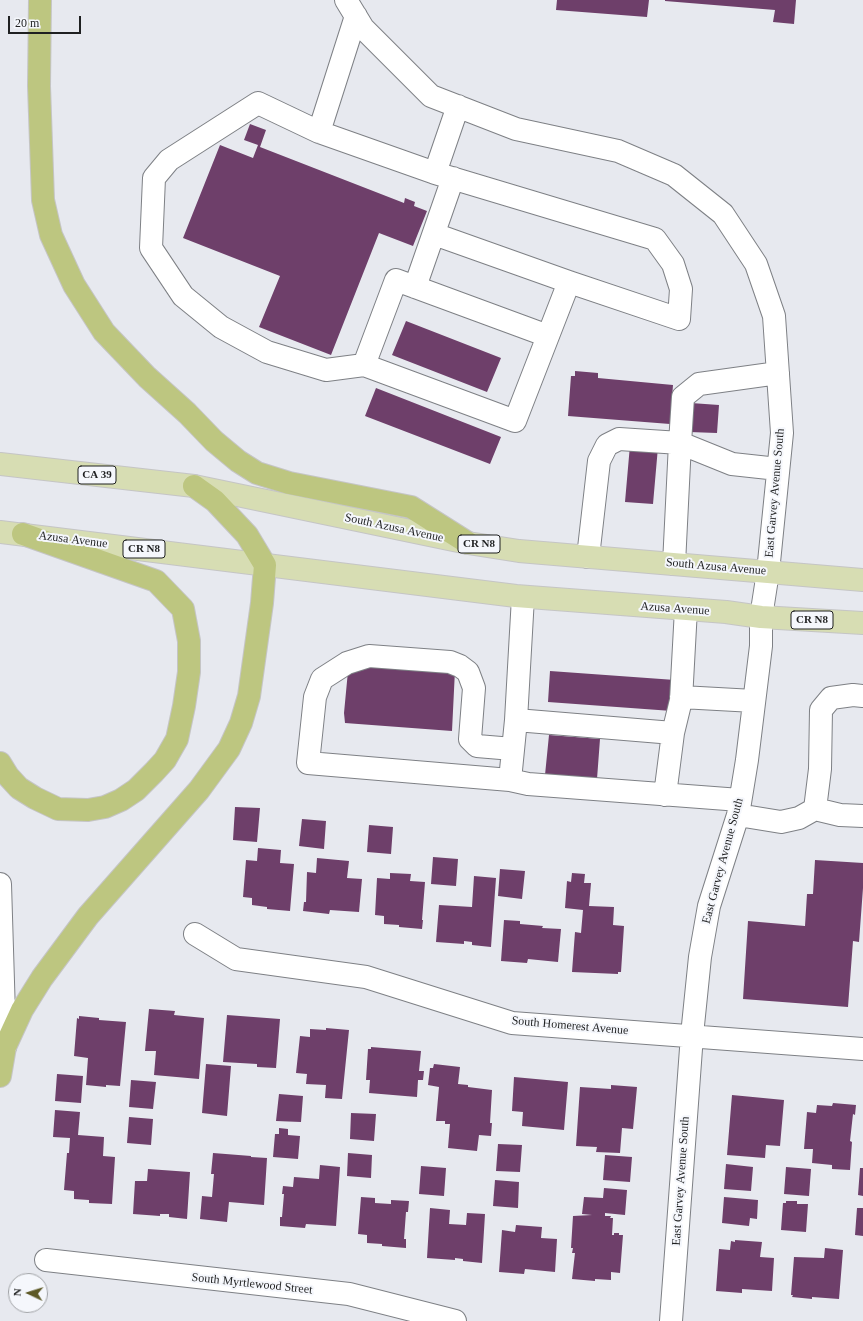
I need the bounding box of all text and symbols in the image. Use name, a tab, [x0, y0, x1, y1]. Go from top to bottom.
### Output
scale bar	[10, 8, 83, 34]
text: 20 m	[15, 16, 39, 30]
street label: East Garvey Avenue South	[762, 428, 788, 558]
road number: CA 39	[78, 466, 116, 484]
street label: South Azusa Avenue	[343, 511, 445, 545]
street label: Azusa Avenue	[38, 529, 108, 551]
road number: CR N8	[458, 535, 500, 553]
road number: CR N8	[123, 540, 165, 558]
street label: South Azusa Avenue	[665, 555, 767, 579]
street label: Azusa Avenue	[640, 599, 710, 619]
road number: CR N8	[791, 611, 833, 629]
street label: East Garvey Avenue South	[699, 797, 747, 925]
street label: South Homerest Avenue	[511, 1014, 629, 1038]
street label: East Garvey Avenue South	[669, 1116, 693, 1246]
street label: South Myrtlewood Street	[191, 1270, 313, 1298]
north arrow	[8, 1273, 48, 1313]
text: N	[11, 1288, 23, 1297]

